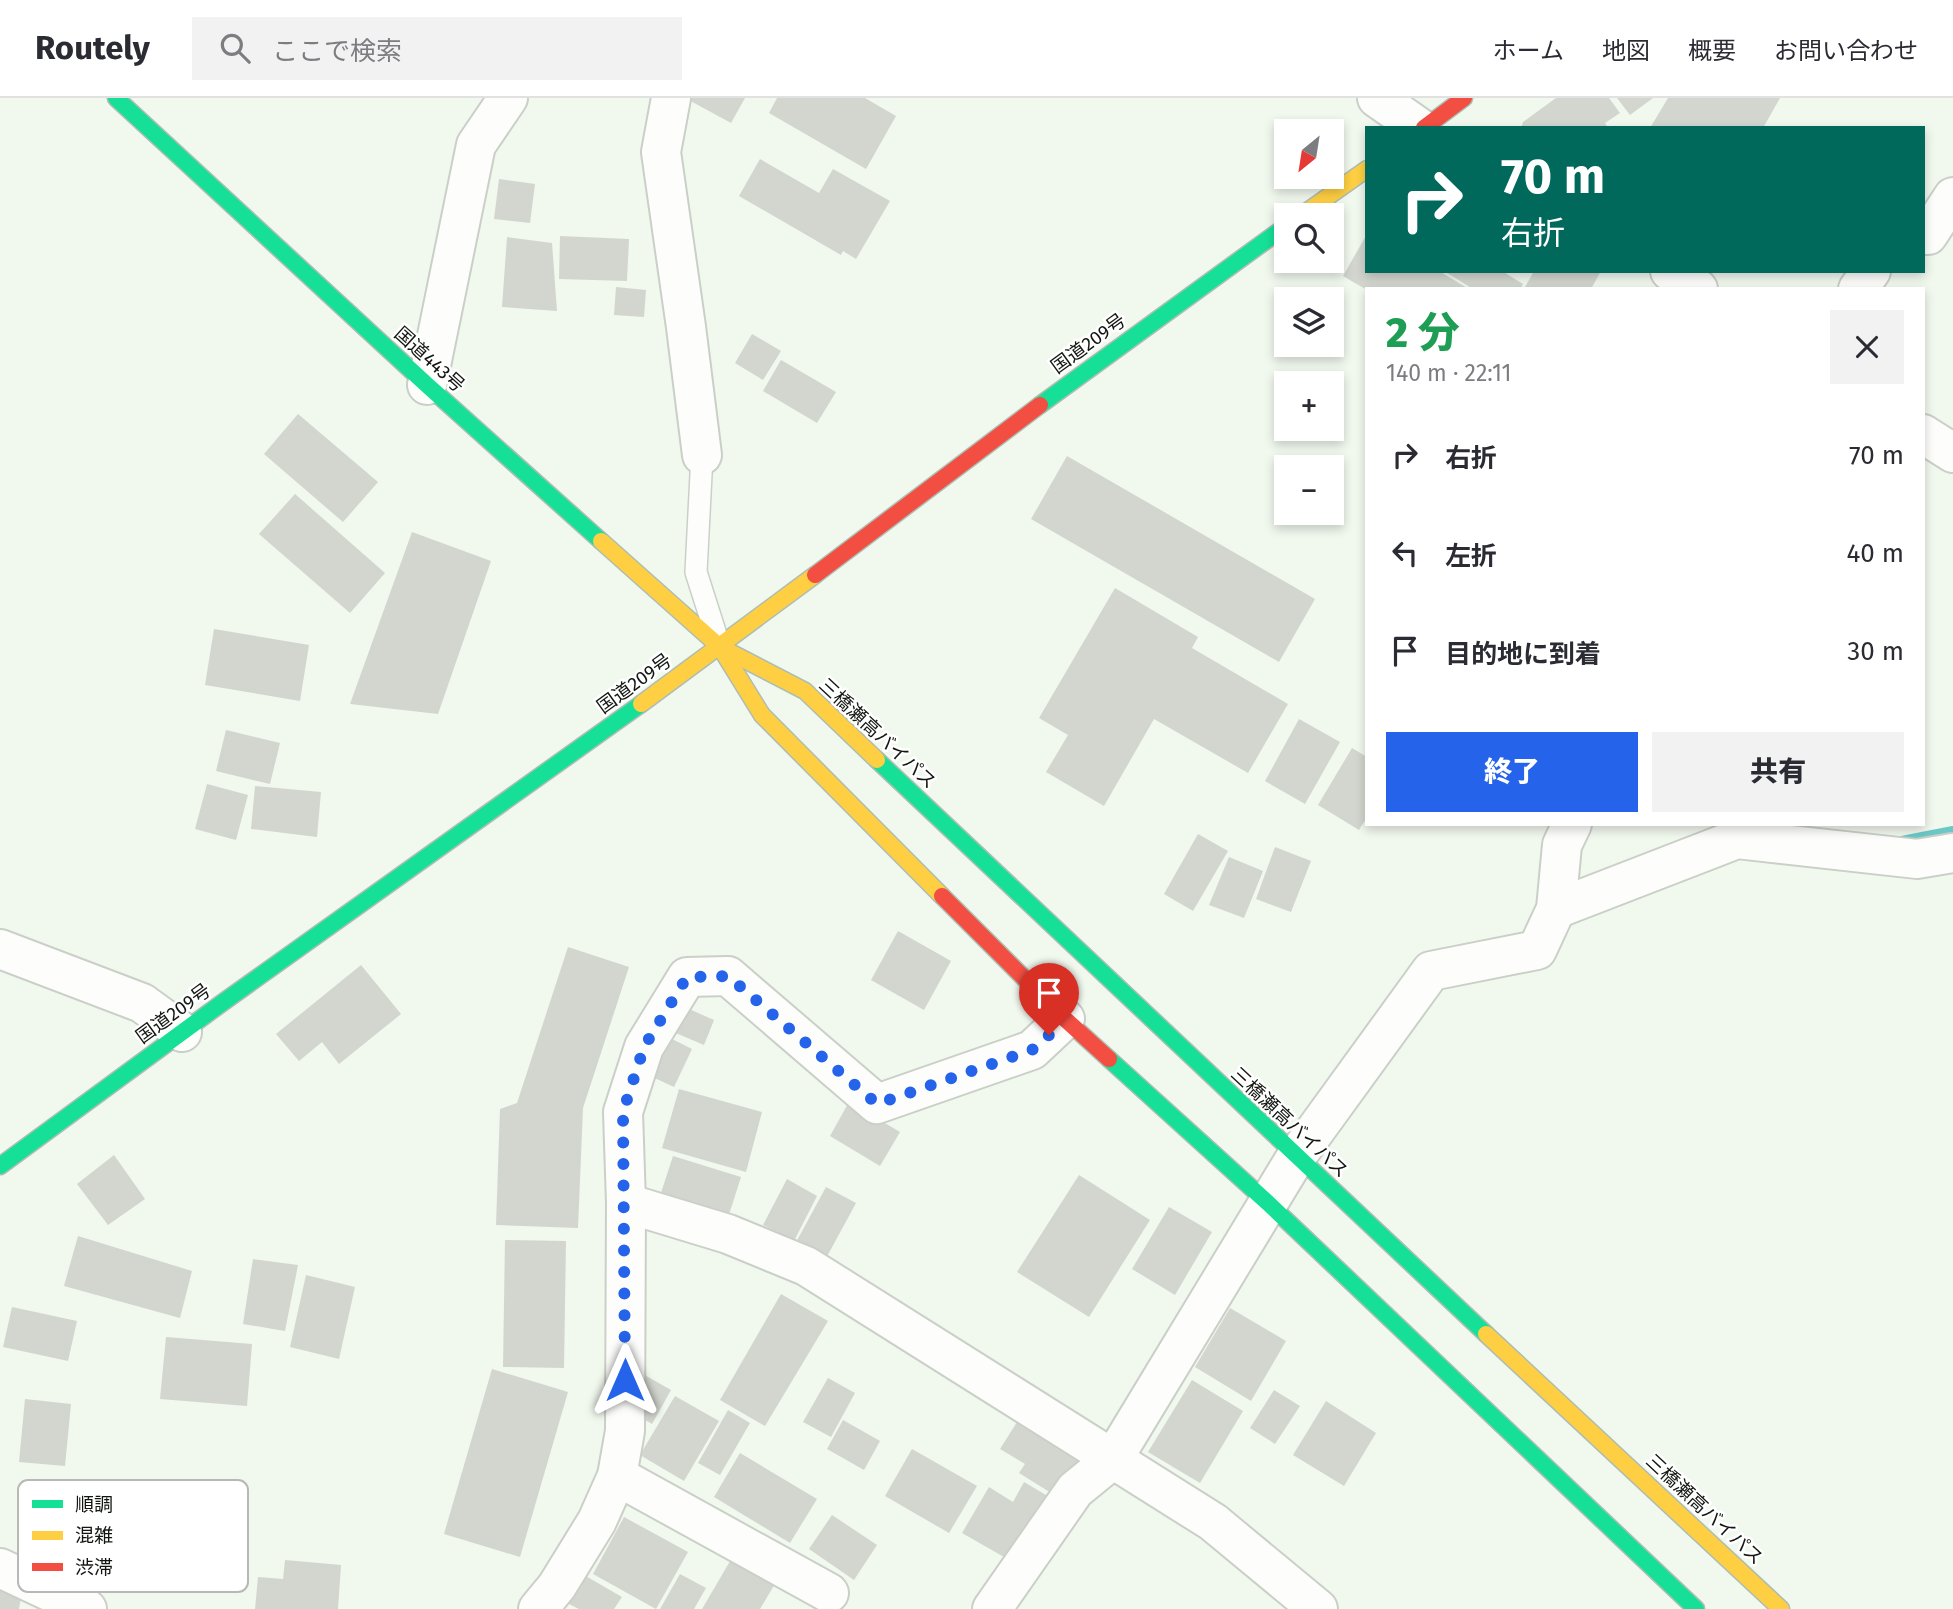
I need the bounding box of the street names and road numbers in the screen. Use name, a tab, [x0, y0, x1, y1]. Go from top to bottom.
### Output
street label: 国道209号	[1046, 309, 1130, 378]
street label: 国道443号	[390, 322, 469, 397]
street label: 国道209号	[592, 649, 676, 718]
street label: 三橋瀬高バイパス	[814, 673, 941, 793]
street label: 国道209号	[131, 979, 215, 1048]
street label: 三橋瀬高バイパス	[1226, 1062, 1353, 1182]
street label: 三橋瀬高バイパス	[1641, 1449, 1768, 1569]

